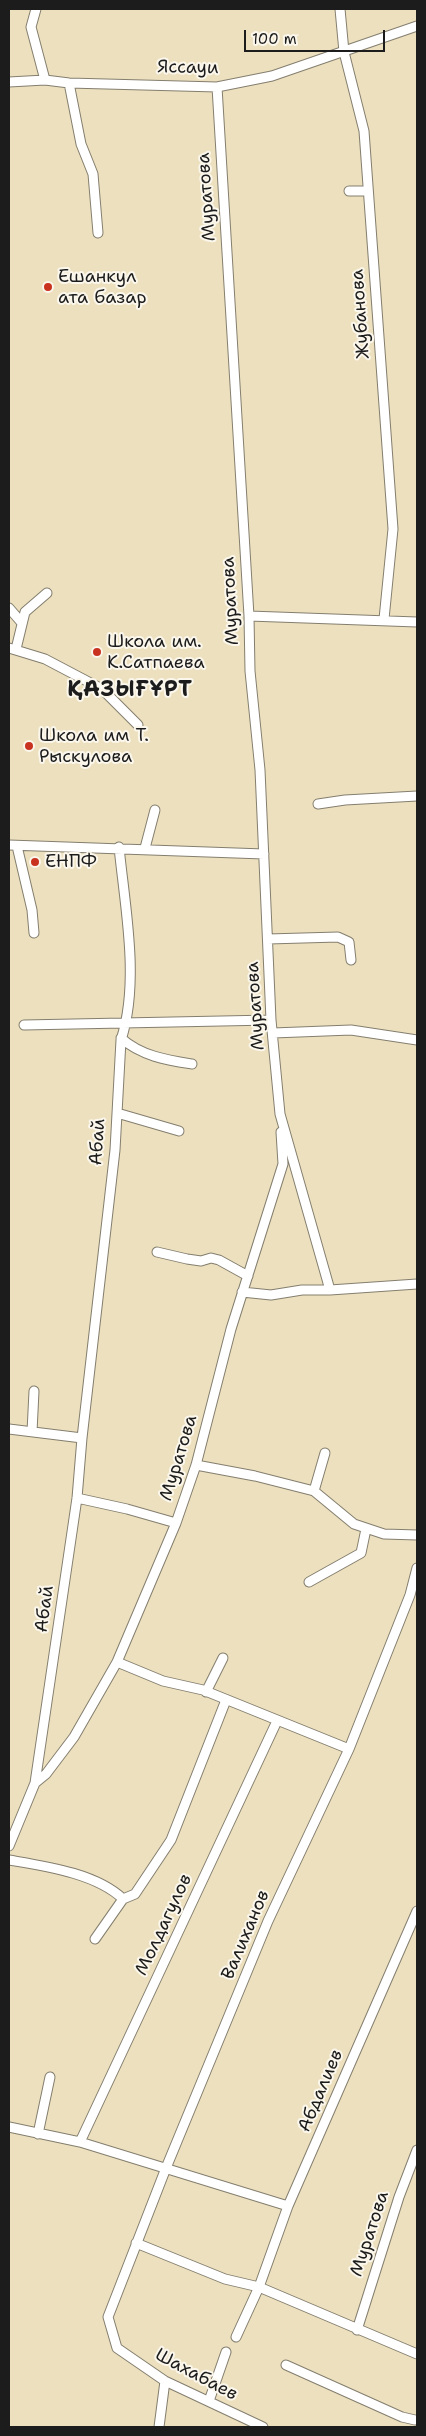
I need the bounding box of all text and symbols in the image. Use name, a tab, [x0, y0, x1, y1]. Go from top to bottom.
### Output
scale bar	[246, 20, 387, 52]
text: 100 m	[252, 29, 297, 49]
street label: Яссауи	[157, 57, 219, 79]
street label: Муратова	[193, 152, 221, 242]
place label: Ешанкул ата базар	[58, 266, 147, 308]
street label: Жубанова	[347, 268, 375, 360]
marker: Ешанкул ата базар	[42, 281, 54, 293]
street label: Муратова	[218, 556, 244, 646]
place label: Школа им. К.Сатпаева	[107, 631, 205, 674]
marker: Школа им. К.Сатпаева	[91, 646, 103, 658]
district label: ҚАЗЫҒҰРТ	[66, 677, 194, 703]
place label: Школа им Т. Рыскулова	[39, 725, 149, 768]
marker: Школа им Т. Рыскулова	[23, 740, 35, 752]
place label: ЕНПФ	[45, 851, 97, 873]
marker: ЕНПФ	[29, 856, 41, 868]
street label: Муратова	[242, 961, 270, 1051]
street label: Абай	[86, 1118, 110, 1166]
street label: Муратова	[156, 1412, 202, 1504]
street label: Абай	[31, 1584, 59, 1634]
street label: Молдагулов	[131, 1871, 197, 1979]
street label: Валиханов	[218, 1887, 274, 1983]
street label: Абдалиев	[294, 2047, 348, 2135]
street label: Муратова	[346, 2188, 394, 2280]
street label: Шахабаев	[151, 2344, 241, 2406]

